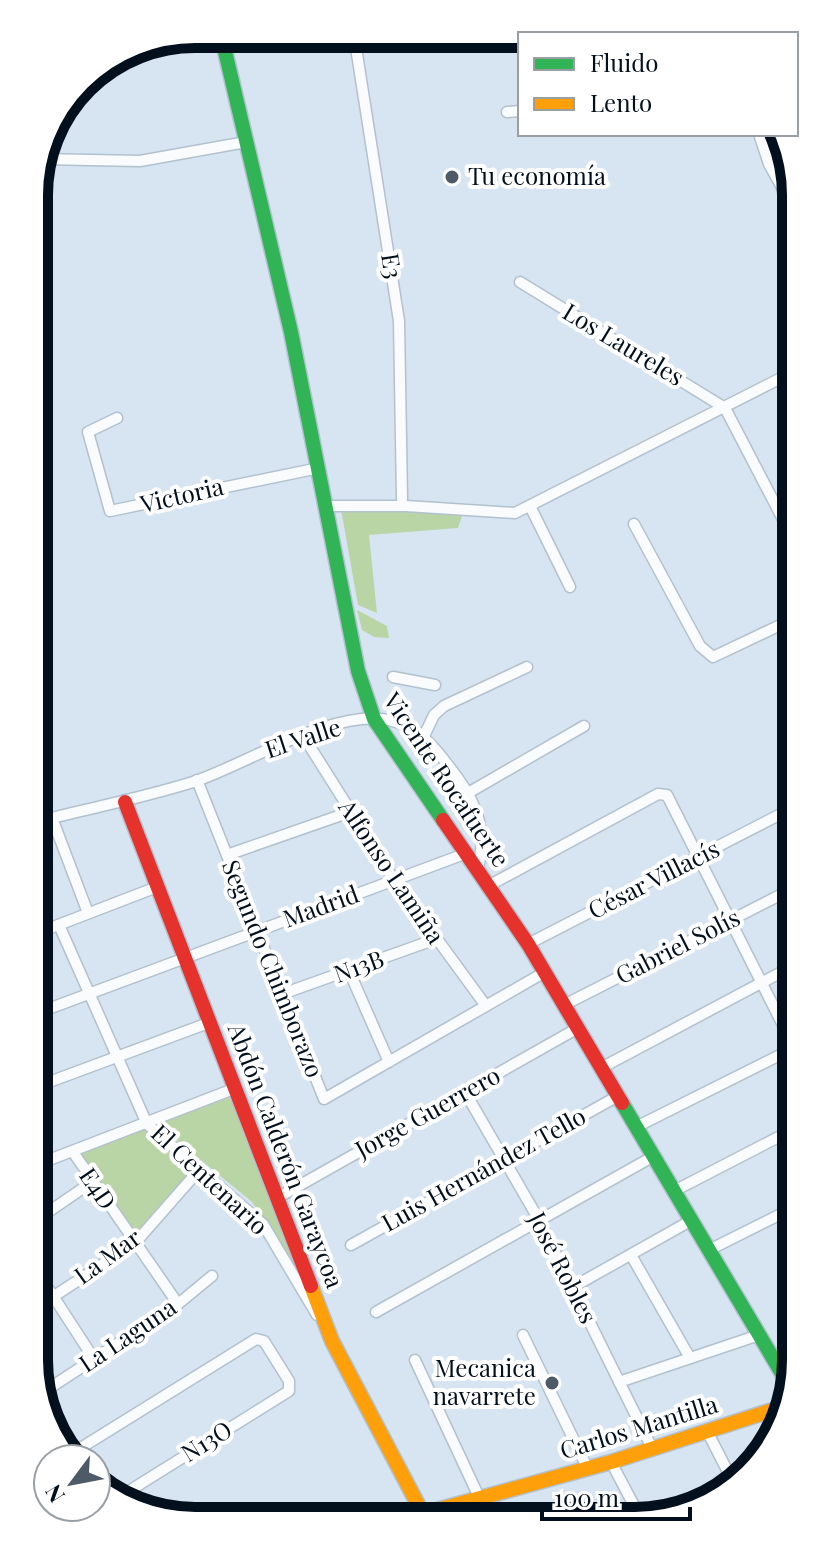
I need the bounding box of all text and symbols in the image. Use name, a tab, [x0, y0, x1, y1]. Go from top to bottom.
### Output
legend	[518, 32, 798, 136]
text: Fluido	[590, 46, 658, 78]
text: Lento	[590, 86, 652, 118]
place label: Tu economía	[468, 159, 606, 191]
marker: Tu economía	[443, 168, 461, 186]
street label: E3	[375, 251, 411, 281]
street label: Los Laureles	[558, 295, 690, 392]
street label: Victoria	[136, 469, 226, 519]
street label: Vicente Rocafuerte	[377, 685, 518, 872]
street label: El Valle	[260, 710, 344, 764]
street label: Alfonso Lamiña	[332, 792, 453, 949]
street label: César Villacís	[582, 831, 724, 925]
street label: Segundo Chimborazo	[216, 855, 332, 1082]
street label: Madrid	[278, 877, 363, 934]
street label: Gabriel Solís	[609, 900, 745, 990]
street label: N13B	[329, 941, 388, 989]
street label: Abdón Calderón Garaycoa	[221, 1018, 352, 1292]
street label: Jorge Guerrero	[348, 1058, 505, 1165]
street label: Luis Hernández Tello	[375, 1099, 591, 1238]
street label: El Centenario	[145, 1116, 275, 1241]
street label: E4D	[73, 1161, 124, 1215]
street label: José Robles	[522, 1205, 605, 1328]
street label: La Mar	[67, 1220, 147, 1290]
street label: La Laguna	[72, 1290, 182, 1379]
place label: Mecanica navarrete	[433, 1351, 536, 1411]
marker: Mecanica navarrete	[543, 1374, 561, 1392]
street label: Carlos Mantilla	[556, 1387, 721, 1465]
street label: N13O	[175, 1412, 237, 1468]
north arrow	[32, 1443, 112, 1523]
scale bar	[542, 1471, 690, 1521]
text: N	[37, 1479, 71, 1509]
text: 100 m	[554, 1481, 619, 1513]

